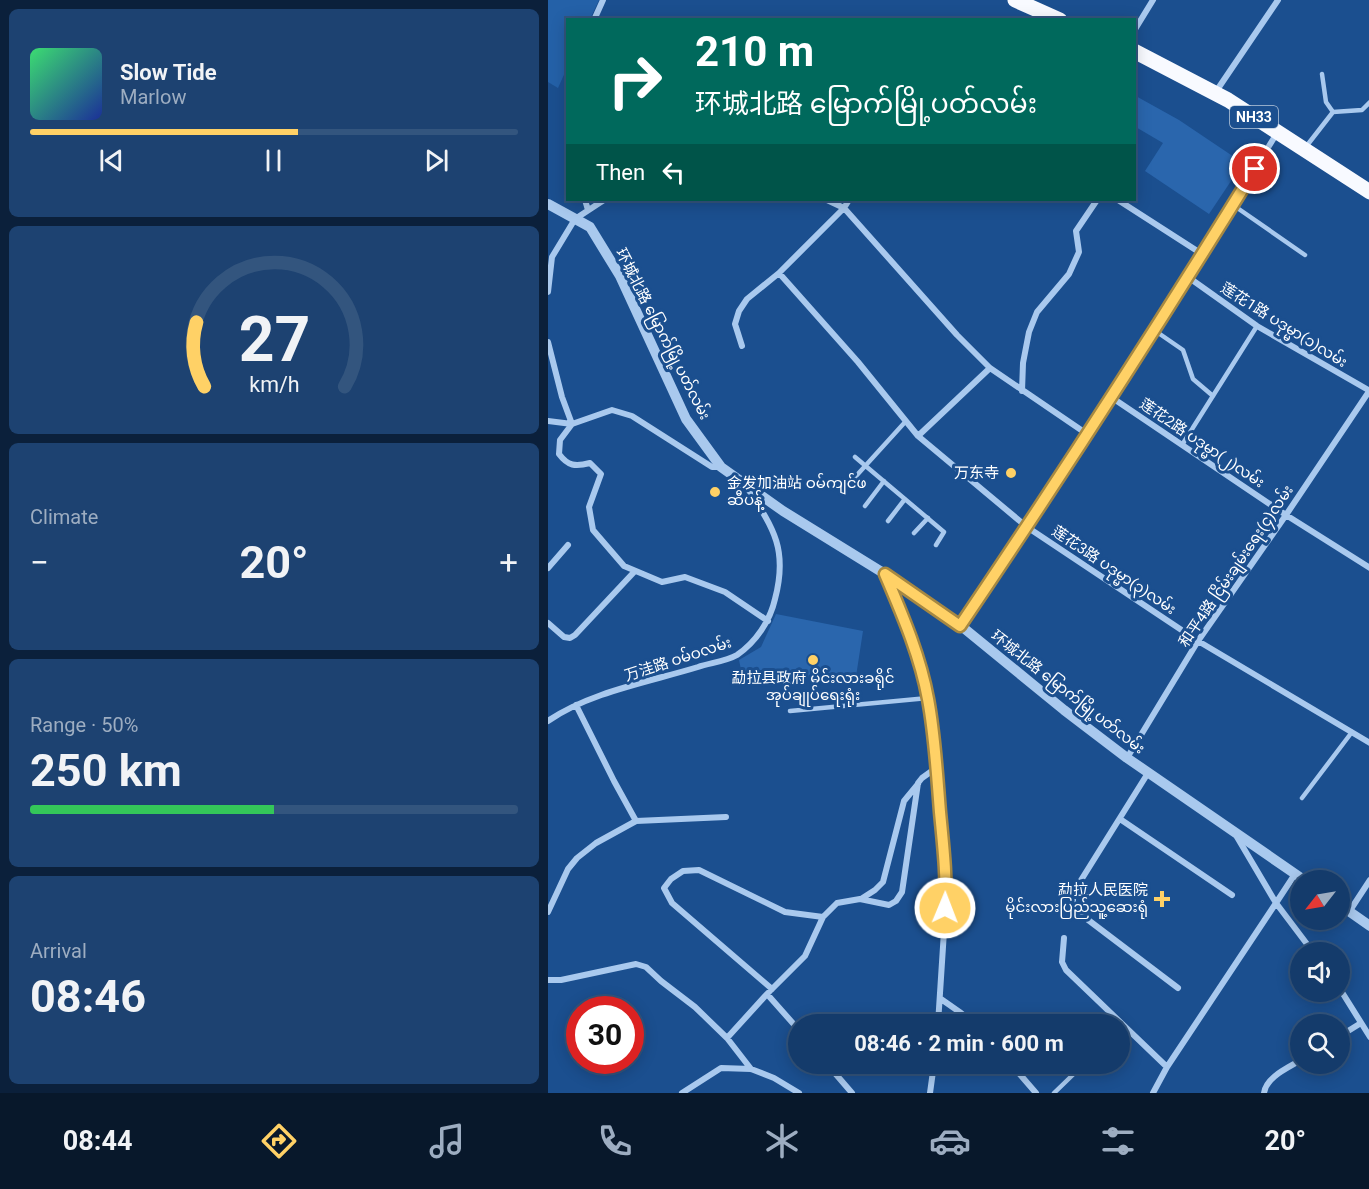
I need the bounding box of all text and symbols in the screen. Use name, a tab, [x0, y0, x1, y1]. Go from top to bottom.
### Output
text: 210 m	[695, 27, 814, 76]
icon: right	[596, 42, 674, 120]
text: Slow Tide	[120, 60, 217, 85]
text: Marlow	[120, 85, 186, 109]
text: 环城北路 မြောက်မြို့ပတ်လမ်း	[695, 88, 1037, 120]
road number: NH33	[1230, 106, 1278, 128]
pin	[1229, 143, 1280, 194]
icon: previous	[95, 144, 128, 177]
icon: pause	[257, 144, 290, 177]
icon: next	[420, 144, 453, 177]
icon: arrive	[1238, 152, 1271, 185]
icon: left	[657, 156, 690, 189]
text: Then	[596, 160, 645, 185]
street label: 环城北路 မြောက်မြို့ပတ်လမ်း	[609, 245, 715, 424]
street label: 莲花1路 ပဒုမ္မာ(၁)လမ်း	[1216, 278, 1351, 374]
text: 27	[238, 303, 310, 376]
text: km/h	[249, 372, 299, 397]
street label: 莲花2路 ပဒုမ္မာ(၂)လမ်း	[1134, 394, 1268, 494]
place label: 万东寺	[954, 464, 999, 482]
marker: 万东寺	[1004, 466, 1018, 480]
place label: 金发加油站 ဝမ်ကျင်ဖ ဆီပန့်	[727, 473, 867, 512]
street label: 和平4路 ငြိမ်းချမ်းရေး(၄)လမ်း	[1174, 481, 1300, 652]
marker: 金发加油站 ဝမ်ကျင်ဖ ဆီပန့်	[708, 485, 722, 499]
text: Climate	[30, 505, 98, 529]
street label: 莲花3路 ပဒုမ္မာ(၃)လမ်း	[1047, 521, 1180, 621]
text: 20°	[239, 536, 309, 589]
text: −	[30, 543, 49, 582]
text: +	[499, 543, 518, 582]
street label: 环城北路 မြောက်မြို့ပတ်လမ်း	[986, 626, 1149, 760]
street label: 万洼路 ဝမ်ဝလမ်း	[622, 632, 734, 685]
marker: 勐拉县政府 မိုင်းလားခရိုင် အုပ်ချုပ်ရေးရုံး	[806, 653, 820, 667]
place label: 勐拉县政府 မိုင်းလားခရိုင် အုပ်ချုပ်ရေးရုံး	[732, 668, 894, 707]
text: Range · 50%	[30, 713, 138, 737]
text: 250 km	[30, 744, 182, 797]
north arrow	[1290, 870, 1350, 930]
map controls	[1290, 870, 1350, 1074]
position arrow	[913, 876, 977, 940]
place label: 勐拉人民医院 မိုင်းလားပြည်သူ့ဆေးရုံ	[1005, 881, 1148, 919]
marker: 勐拉人民医院 မိုင်းလားပြည်သူ့ဆေးရုံ	[1153, 890, 1171, 908]
text: Arrival	[30, 939, 87, 963]
button: sound	[1290, 942, 1350, 1002]
text: 08:46	[30, 970, 146, 1023]
speed limit sign: 30	[566, 996, 644, 1074]
button: search	[1290, 1014, 1350, 1074]
text: 08:46 · 2 min · 600 m	[854, 1031, 1064, 1056]
icon: directions	[258, 1120, 300, 1162]
icon: music	[426, 1120, 468, 1162]
icon: phone	[594, 1120, 636, 1162]
icon: climate	[761, 1120, 803, 1162]
icon: car	[929, 1120, 971, 1162]
icon: filters	[1097, 1120, 1139, 1162]
text: 08:44	[63, 1125, 132, 1157]
text: 20°	[1265, 1125, 1306, 1157]

